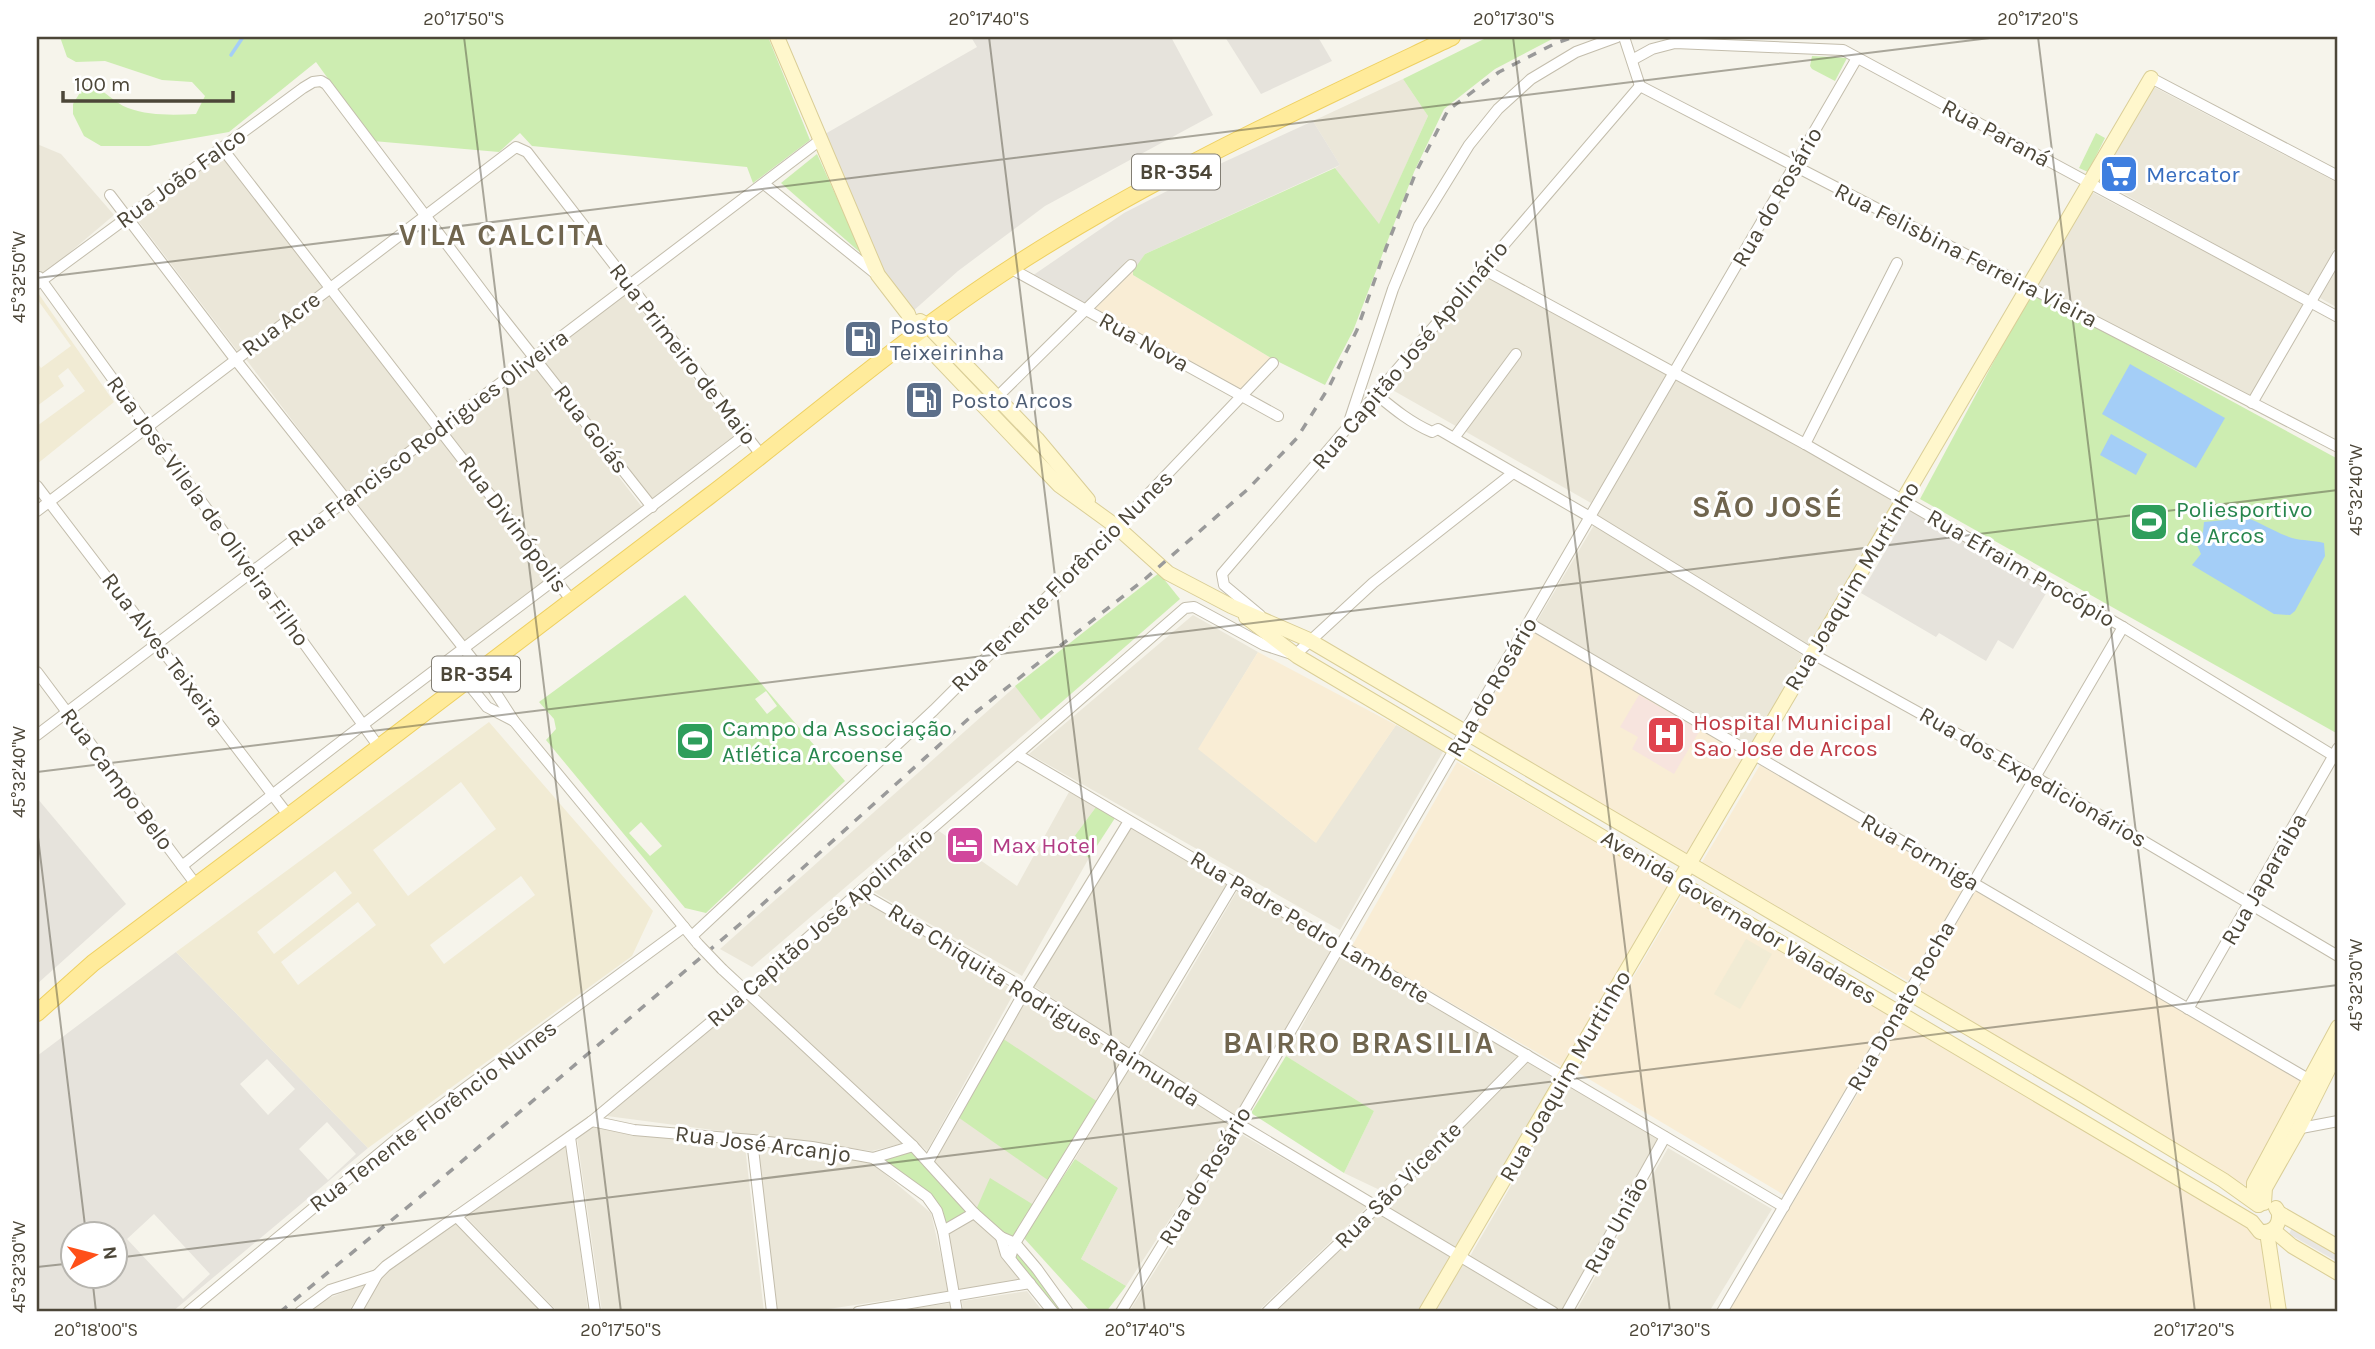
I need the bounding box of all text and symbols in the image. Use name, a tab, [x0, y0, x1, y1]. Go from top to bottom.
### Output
text: 20°17'50"S	[423, 8, 505, 30]
text: 20°17'40"S	[948, 8, 1030, 30]
text: 20°17'30"S	[1473, 8, 1555, 30]
text: 20°17'20"S	[1997, 8, 2079, 30]
scale bar	[63, 60, 233, 104]
text: 100 m	[74, 72, 131, 96]
street label: Rua Paraná	[1937, 93, 2055, 173]
street label: Rua João Falco	[111, 122, 251, 234]
street label: Rua do Rosário	[1726, 122, 1828, 272]
supermarket icon: Mercator	[2098, 153, 2140, 195]
road number: BR-354	[1132, 154, 1220, 190]
place label: Mercator	[2146, 161, 2240, 188]
street label: Rua Felisbina Ferreira Vieira	[1830, 177, 2102, 333]
district label: VILA CALCITA	[399, 217, 605, 253]
text: 45°32'50"W	[8, 231, 30, 323]
street label: Rua Capitão José Apolinário	[1306, 235, 1514, 475]
street label: Rua Primeiro de Maio	[604, 258, 762, 450]
street label: Rua Acre	[236, 286, 326, 362]
street label: Rua Nova	[1094, 306, 1194, 378]
place label: Posto Teixeirinha	[890, 313, 1004, 366]
fuel station icon: Posto Teixeirinha	[842, 318, 884, 360]
street label: Rua Francisco Rodrigues Oliveira	[282, 323, 574, 553]
street label: Rua José Vilela de Oliveira Filho	[101, 371, 315, 651]
street label: Rua Goiás	[548, 379, 634, 479]
fuel station icon: Posto Arcos	[903, 379, 945, 421]
place label: Posto Arcos	[951, 387, 1073, 414]
text: 45°32'40"W	[2345, 444, 2367, 536]
street label: Rua Divinópolis	[453, 450, 573, 598]
street label: Rua Tenente Florêncio Nunes	[946, 465, 1178, 697]
street label: Rua Joaquim Murtinho	[1779, 476, 1925, 696]
district label: SÃO JOSÉ	[1692, 487, 1844, 525]
place label: Poliesportivo de Arcos	[2176, 496, 2312, 549]
sports icon: Poliesportivo de Arcos	[2128, 501, 2170, 543]
street label: Rua Efraim Procópio	[1922, 503, 2120, 633]
street label: Rua Alves Teixeira	[96, 567, 230, 733]
street label: Rua do Rosário	[1441, 612, 1543, 762]
road number: BR-354	[432, 656, 520, 692]
street label: Rua dos Expedicionários	[1915, 701, 2151, 853]
street label: Rua Campo Belo	[55, 703, 179, 855]
place label: Hospital Municipal Sao Jose de Arcos	[1693, 709, 1892, 762]
hospital icon: Hospital Municipal Sao Jose de Arcos	[1645, 714, 1687, 756]
place label: Campo da Associação Atlética Arcoense	[722, 715, 952, 768]
sports icon: Campo da Associação Atlética Arcoense	[674, 720, 716, 762]
text: 45°32'40"W	[8, 726, 30, 818]
street label: Rua Formiga	[1856, 807, 1984, 897]
street label: Rua Japaraiba	[2215, 808, 2313, 950]
street label: Rua Capitão José Apolinário	[702, 822, 938, 1032]
hotel icon: Max Hotel	[944, 824, 986, 866]
street label: Avenida Governador Valadares	[1596, 824, 1882, 1010]
place label: Max Hotel	[992, 832, 1096, 859]
street label: Rua Padre Pedro Lamberte	[1185, 845, 1435, 1009]
street label: Rua Chiquita Rodrigues Raimunda	[883, 897, 1205, 1113]
street label: Rua Donato Rocha	[1841, 916, 1961, 1096]
text: 45°32'30"W	[2345, 939, 2367, 1031]
street label: Rua Joaquim Murtinho	[1493, 966, 1637, 1186]
street label: Rua Tenente Florêncio Nunes	[304, 1014, 562, 1218]
district label: BAIRRO BRASILIA	[1223, 1025, 1495, 1061]
street label: Rua do Rosário	[1153, 1102, 1257, 1250]
street label: Rua São Vicente	[1329, 1116, 1467, 1254]
street label: Rua José Arcanjo	[673, 1120, 853, 1168]
street label: Rua União	[1578, 1172, 1654, 1278]
north arrow	[60, 1220, 130, 1290]
text: 45°32'30"W	[8, 1221, 30, 1313]
text: N	[98, 1245, 122, 1261]
text: 20°18'00"S	[54, 1319, 138, 1341]
text: 20°17'50"S	[580, 1319, 662, 1341]
text: 20°17'40"S	[1104, 1319, 1186, 1341]
text: 20°17'30"S	[1629, 1319, 1711, 1341]
text: 20°17'20"S	[2153, 1319, 2235, 1341]

